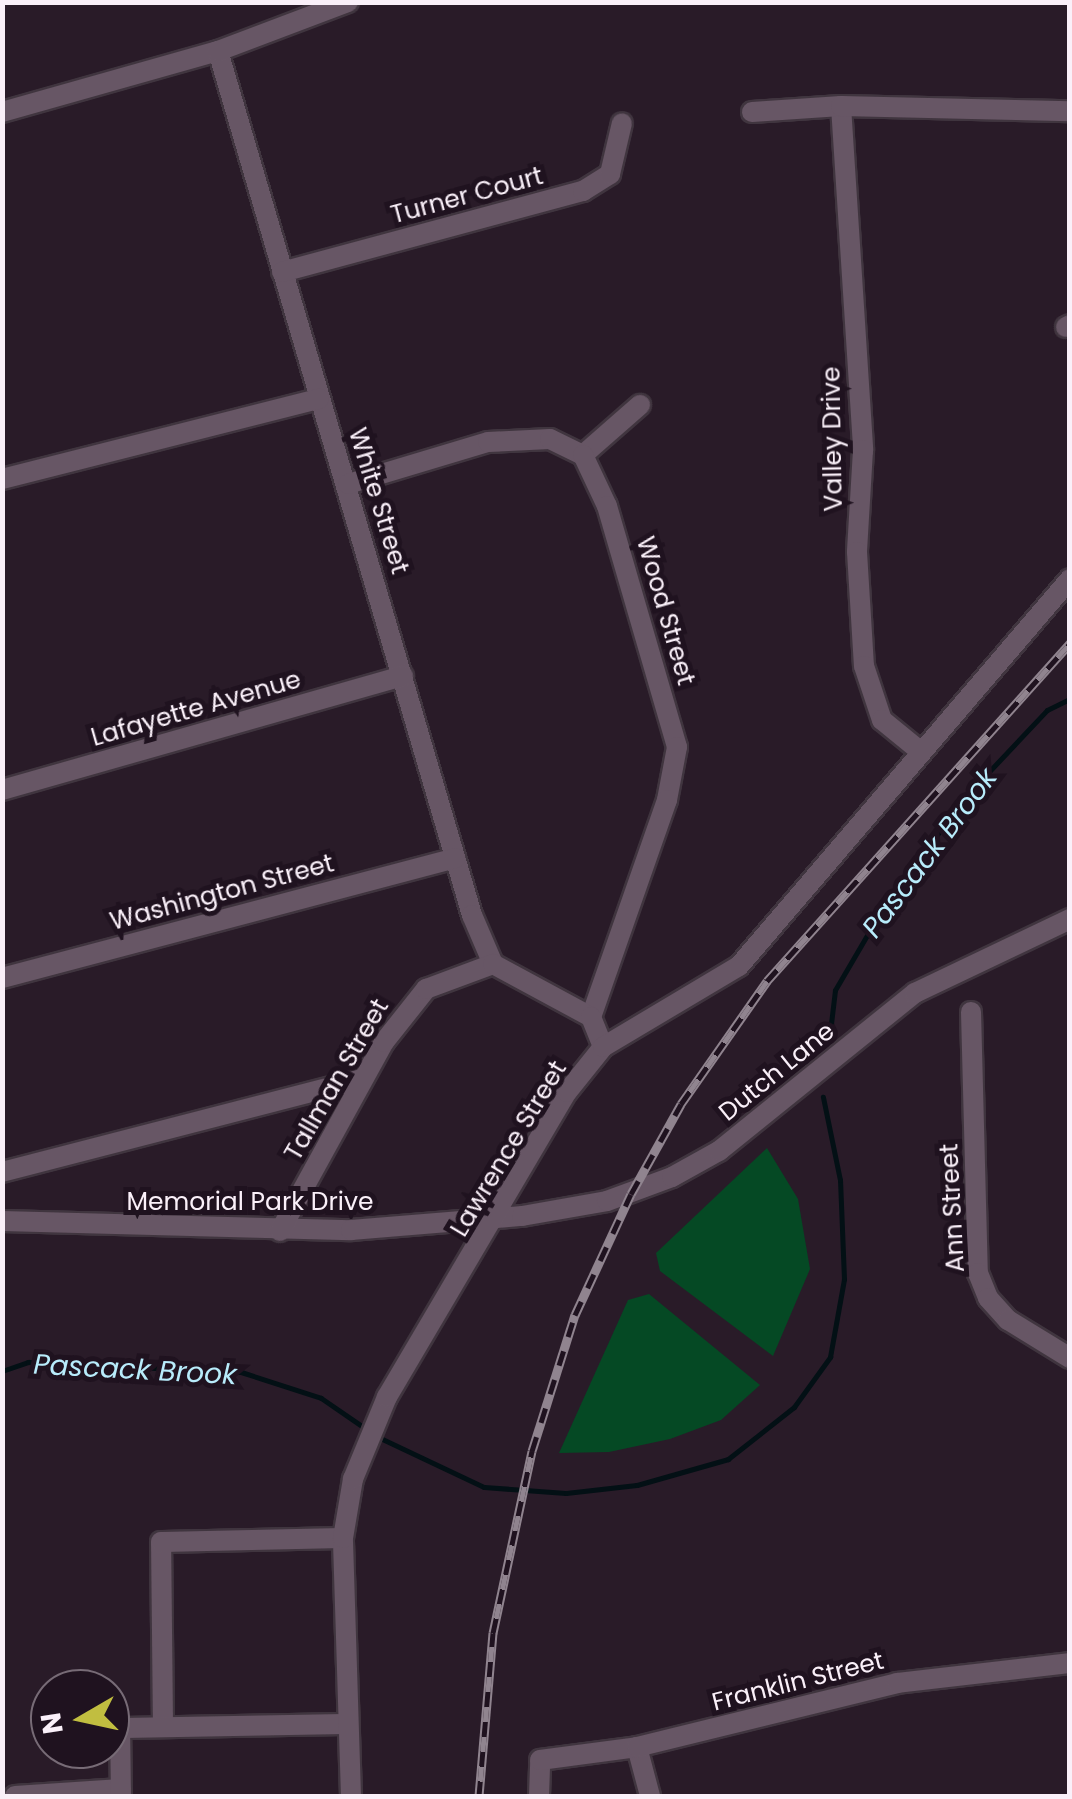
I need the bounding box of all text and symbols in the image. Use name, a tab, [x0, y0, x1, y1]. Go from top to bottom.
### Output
street label: Turner Court	[388, 161, 546, 231]
street label: Valley Drive	[817, 366, 849, 512]
street label: White Street	[342, 424, 414, 578]
street label: Wood Street	[629, 533, 701, 689]
street label: Lafayette Avenue	[88, 665, 304, 753]
water label: Pascack Brook	[855, 762, 1005, 944]
street label: Washington Street	[107, 849, 337, 937]
street label: Tallman Street	[279, 994, 395, 1166]
street label: Dutch Lane	[713, 1016, 841, 1128]
street label: Lawrence Street	[445, 1056, 573, 1242]
street label: Ann Street	[935, 1143, 971, 1273]
street label: Memorial Park Drive	[127, 1187, 373, 1217]
water label: Pascack Brook	[33, 1348, 237, 1392]
street label: Franklin Street	[709, 1646, 887, 1718]
north arrow	[30, 1669, 130, 1769]
text: N	[31, 1710, 73, 1737]

